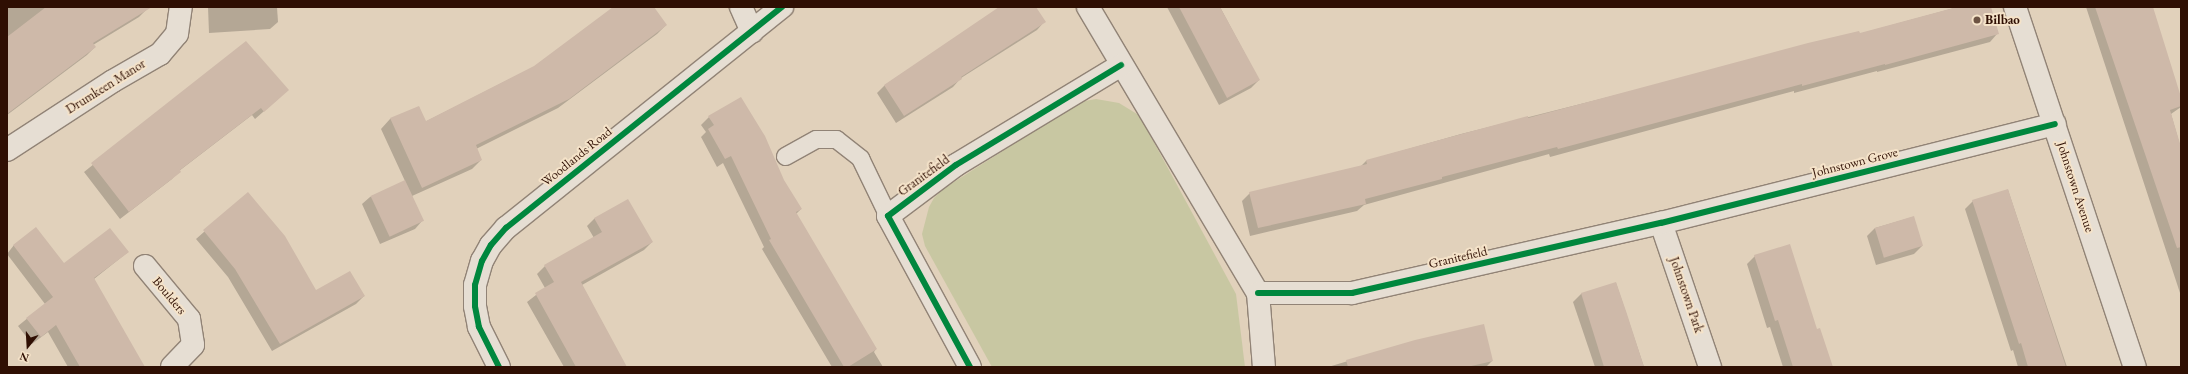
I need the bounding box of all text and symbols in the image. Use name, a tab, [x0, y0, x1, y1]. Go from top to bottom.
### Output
place label: Bilbao	[1985, 12, 2020, 28]
marker: Bilbao	[1972, 15, 1982, 25]
street label: Drumkeen Manor	[63, 56, 149, 118]
street label: Woodlands Road	[539, 124, 615, 190]
street label: Johnstown Avenue	[2053, 140, 2097, 234]
street label: Johnstown Grove	[1811, 145, 1899, 181]
street label: Granitefield	[895, 152, 953, 200]
street label: Granitefield	[1427, 244, 1489, 272]
street label: Johnstown Park	[1666, 255, 1706, 335]
street label: Boulders	[149, 274, 189, 318]
north arrow	[8, 326, 48, 366]
text: N	[18, 349, 31, 365]

